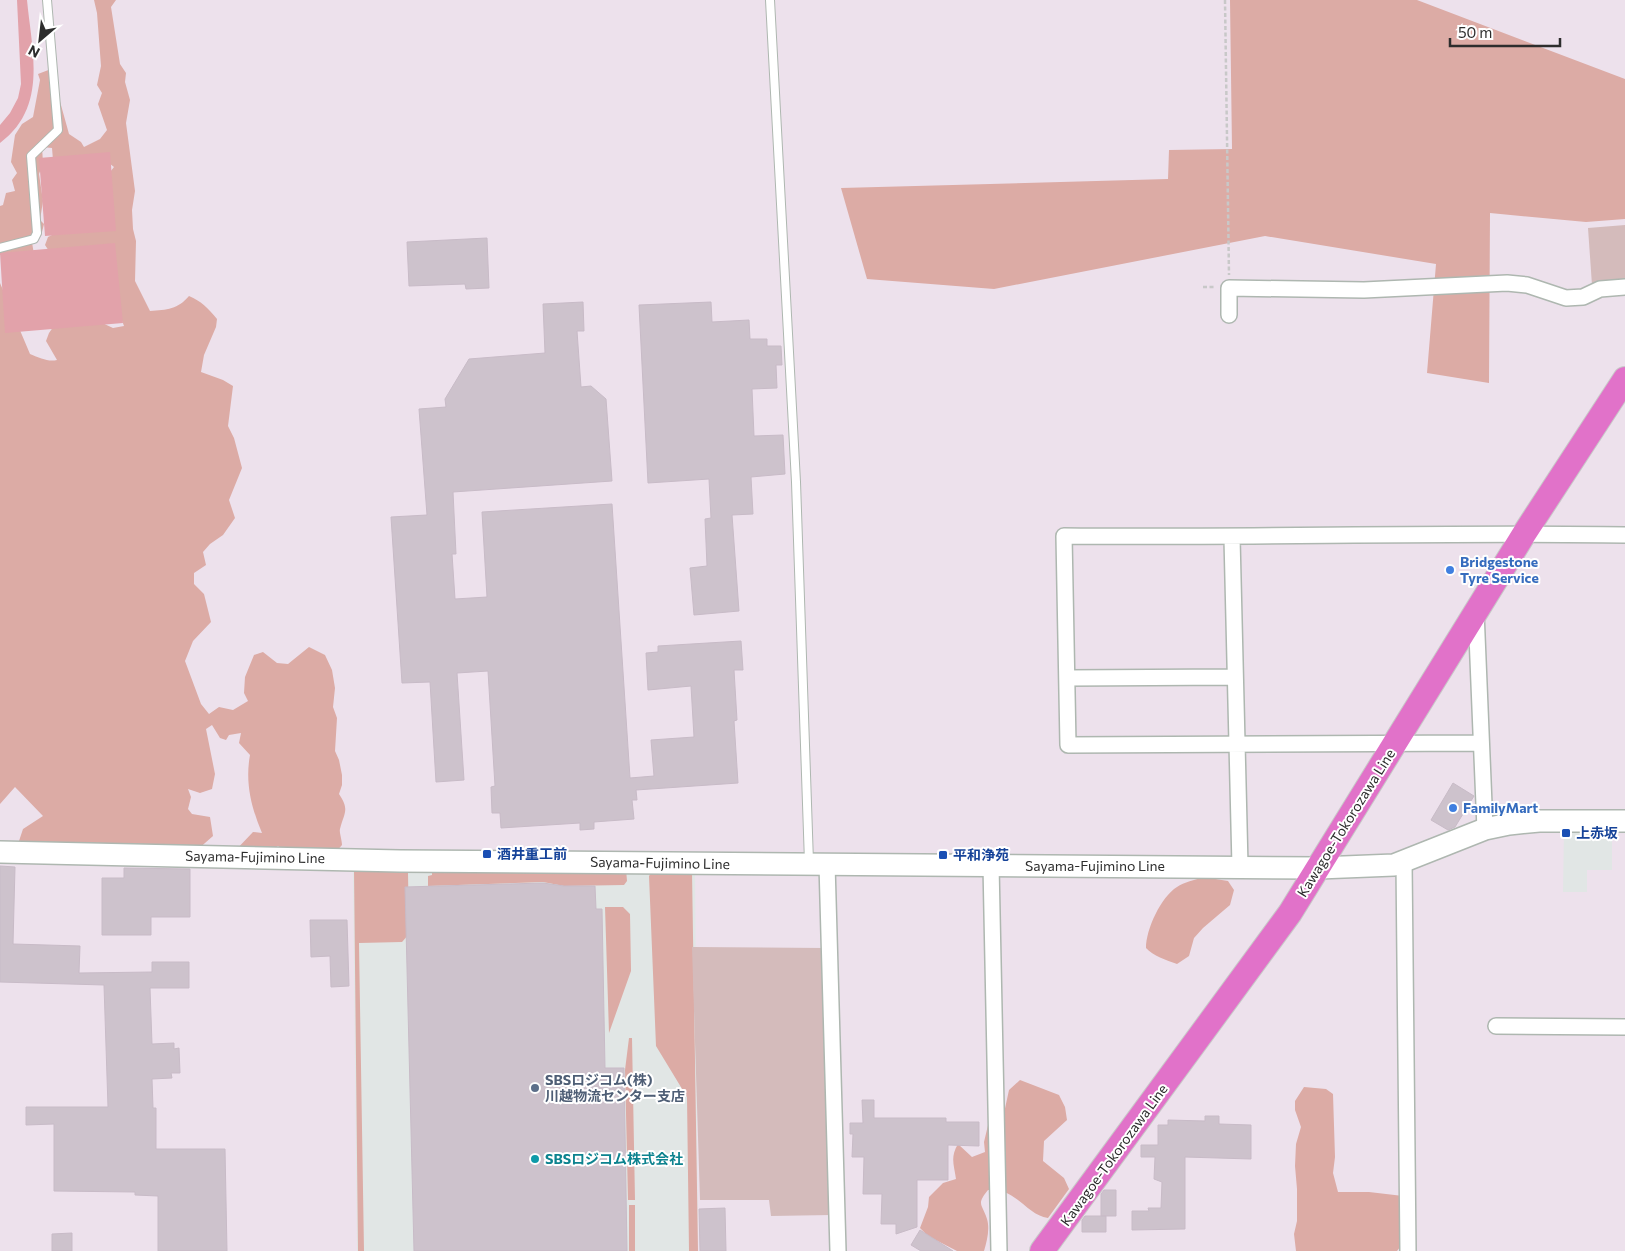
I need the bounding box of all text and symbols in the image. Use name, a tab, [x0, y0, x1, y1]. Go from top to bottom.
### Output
north arrow	[15, 15, 65, 65]
scale bar	[1450, 15, 1560, 47]
text: 50 m	[1458, 23, 1492, 41]
text: N	[25, 42, 42, 62]
place label: Bridgestone Tyre Service	[1460, 553, 1539, 586]
marker: Bridgestone Tyre Service	[1444, 564, 1456, 576]
street label: Kawagoe-Tokorozawa Line	[1293, 746, 1398, 900]
place label: FamilyMart	[1463, 799, 1538, 816]
marker: FamilyMart	[1447, 802, 1459, 814]
place label: 上赤坂	[1576, 824, 1618, 841]
marker: 上赤坂	[1560, 827, 1572, 839]
place label: 酒井重工前	[497, 845, 567, 862]
place label: 平和浄苑	[953, 846, 1009, 863]
street label: Sayama-Fujimino Line	[185, 847, 325, 866]
marker: 酒井重工前	[481, 848, 493, 860]
marker: 平和浄苑	[937, 849, 949, 861]
street label: Sayama-Fujimino Line	[590, 853, 730, 872]
street label: Sayama-Fujimino Line	[1025, 857, 1165, 874]
place label: SBSロジコム(株) 川越物流センター支店	[545, 1071, 685, 1104]
street label: Kawagoe-Tokorozawa Line	[1056, 1081, 1171, 1229]
marker: SBSロジコム(株) 川越物流センター支店	[529, 1082, 541, 1094]
place label: SBSロジコム株式会社	[545, 1150, 683, 1167]
marker: SBSロジコム株式会社	[529, 1153, 541, 1165]

